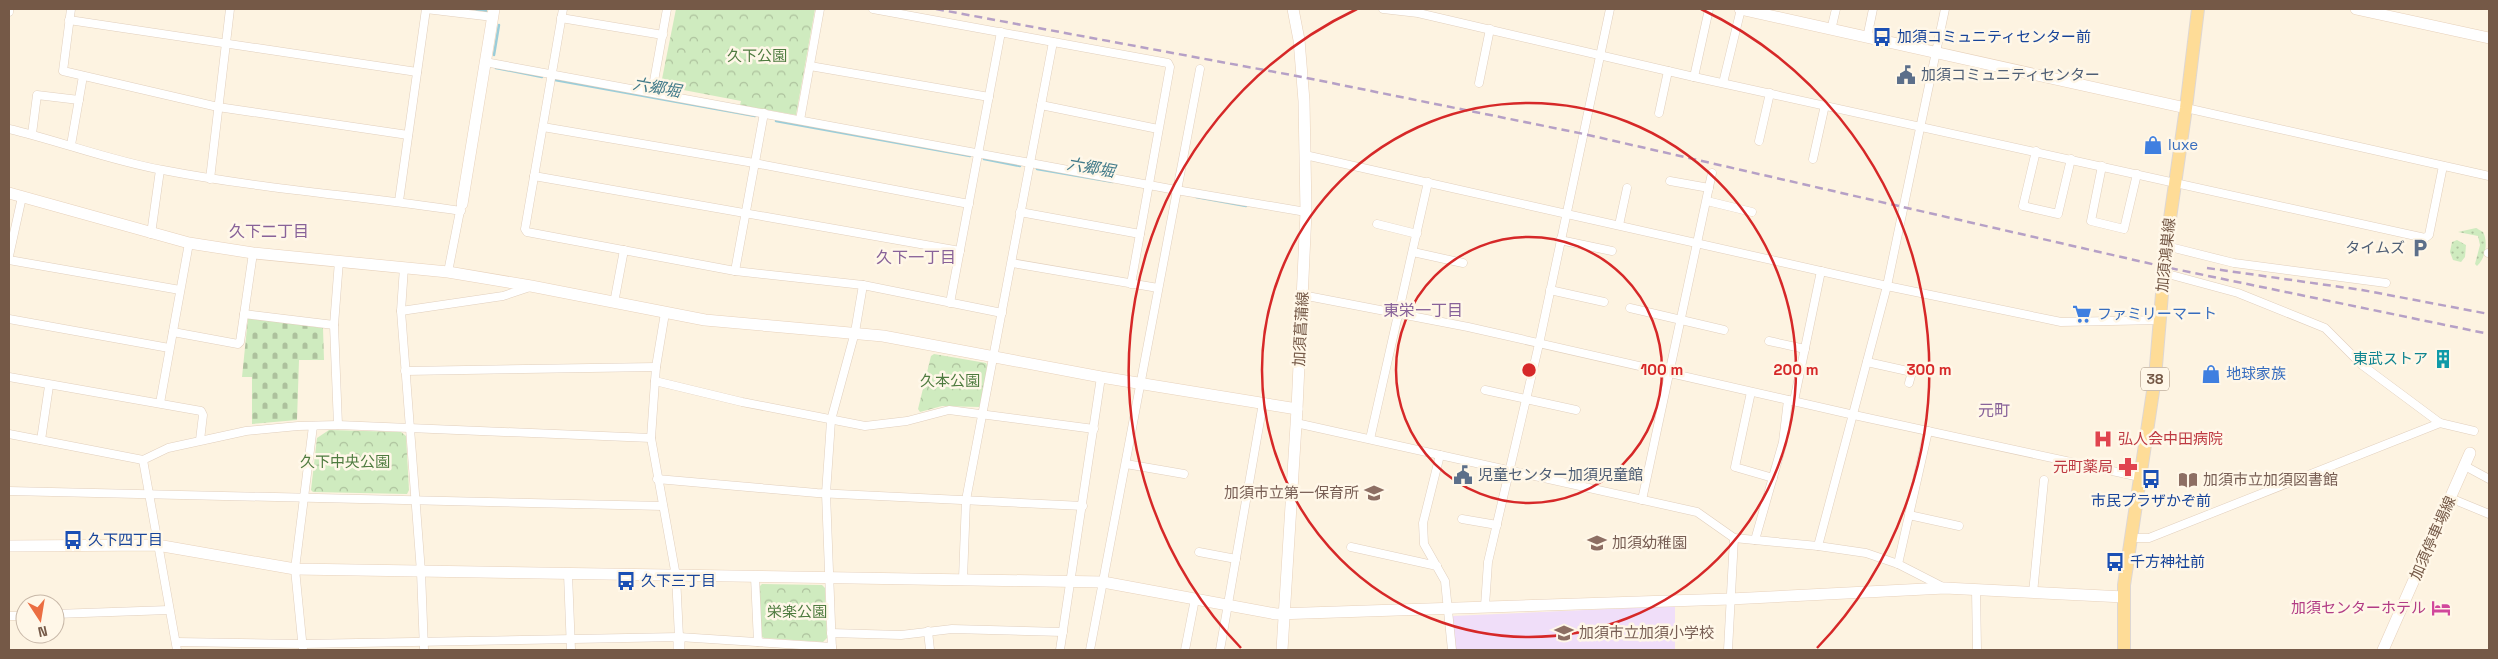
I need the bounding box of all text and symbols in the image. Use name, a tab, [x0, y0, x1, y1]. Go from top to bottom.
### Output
bus stop icon: 加須コミュニティセンター前	[1871, 26, 1893, 48]
place label: 加須コミュニティセンター前	[1897, 27, 2091, 46]
park label: 久下公園	[727, 46, 787, 65]
public building icon: 加須コミュニティセンター	[1895, 64, 1917, 86]
place label: 加須コミュニティセンター	[1921, 65, 2100, 84]
water label: 六郷堀	[631, 73, 685, 103]
shop icon: luxe	[2142, 134, 2164, 156]
place label: luxe	[2168, 135, 2198, 154]
water label: 六郷堀	[1065, 153, 1119, 183]
street label: 加須鴻巣線	[2152, 217, 2179, 293]
district label: 久下二丁目	[229, 221, 309, 242]
parking icon: タイムズ	[2409, 237, 2431, 259]
place label: タイムズ	[2345, 238, 2405, 257]
district label: 久下一丁目	[876, 247, 956, 268]
street label: 加須菖蒲線	[1289, 291, 1312, 367]
district label: 東栄一丁目	[1383, 300, 1463, 321]
supermarket icon: ファミリーマート	[2071, 303, 2093, 325]
place label: ファミリーマート	[2097, 304, 2217, 323]
building icon: 東武ストア	[2432, 348, 2454, 370]
place label: 東武ストア	[2353, 349, 2428, 368]
text: 100 m	[1641, 360, 1683, 379]
text: 200 m	[1774, 360, 1818, 379]
text: 300 m	[1906, 360, 1952, 379]
centre of rings	[1520, 361, 1538, 379]
shop icon: 地球家族	[2200, 363, 2222, 385]
place label: 地球家族	[2226, 364, 2286, 383]
road number: 38	[2141, 368, 2169, 390]
park label: 久本公園	[920, 371, 980, 390]
district label: 元町	[1978, 400, 2010, 421]
hospital icon: 弘人会中田病院	[2092, 428, 2114, 450]
place label: 弘人会中田病院	[2118, 429, 2223, 448]
park label: 久下中央公園	[300, 452, 390, 471]
pharmacy icon: 元町薬局	[2117, 456, 2139, 478]
place label: 元町薬局	[2053, 457, 2113, 476]
public building icon: 児童センター加須児童館	[1452, 464, 1474, 486]
place label: 児童センター加須児童館	[1478, 465, 1643, 484]
bus stop icon: 市民プラザかぞ前	[2140, 468, 2162, 490]
library icon: 加須市立加須図書館	[2177, 469, 2199, 491]
place label: 加須市立加須図書館	[2203, 470, 2338, 489]
school or university icon: 加須市立第一保育所	[1363, 482, 1385, 504]
place label: 加須市立第一保育所	[1224, 483, 1359, 502]
place label: 市民プラザかぞ前	[2091, 491, 2211, 510]
street label: 加須停車場線	[2406, 493, 2460, 583]
bus stop icon: 久下四丁目	[62, 529, 84, 551]
place label: 久下四丁目	[88, 530, 163, 549]
school or university icon: 加須幼稚園	[1586, 532, 1608, 554]
place label: 加須幼稚園	[1612, 533, 1687, 552]
bus stop icon: 千方神社前	[2104, 551, 2126, 573]
place label: 千方神社前	[2130, 552, 2205, 571]
bus stop icon: 久下三丁目	[615, 570, 637, 592]
place label: 久下三丁目	[641, 571, 716, 590]
north arrow	[15, 594, 65, 644]
hotel icon: 加須センターホテル	[2430, 597, 2452, 619]
place label: 加須センターホテル	[2291, 598, 2426, 617]
park label: 栄楽公園	[767, 602, 827, 621]
text: N	[36, 622, 49, 641]
school or university icon: 加須市立加須小学校	[1553, 622, 1575, 644]
place label: 加須市立加須小学校	[1579, 623, 1714, 642]

